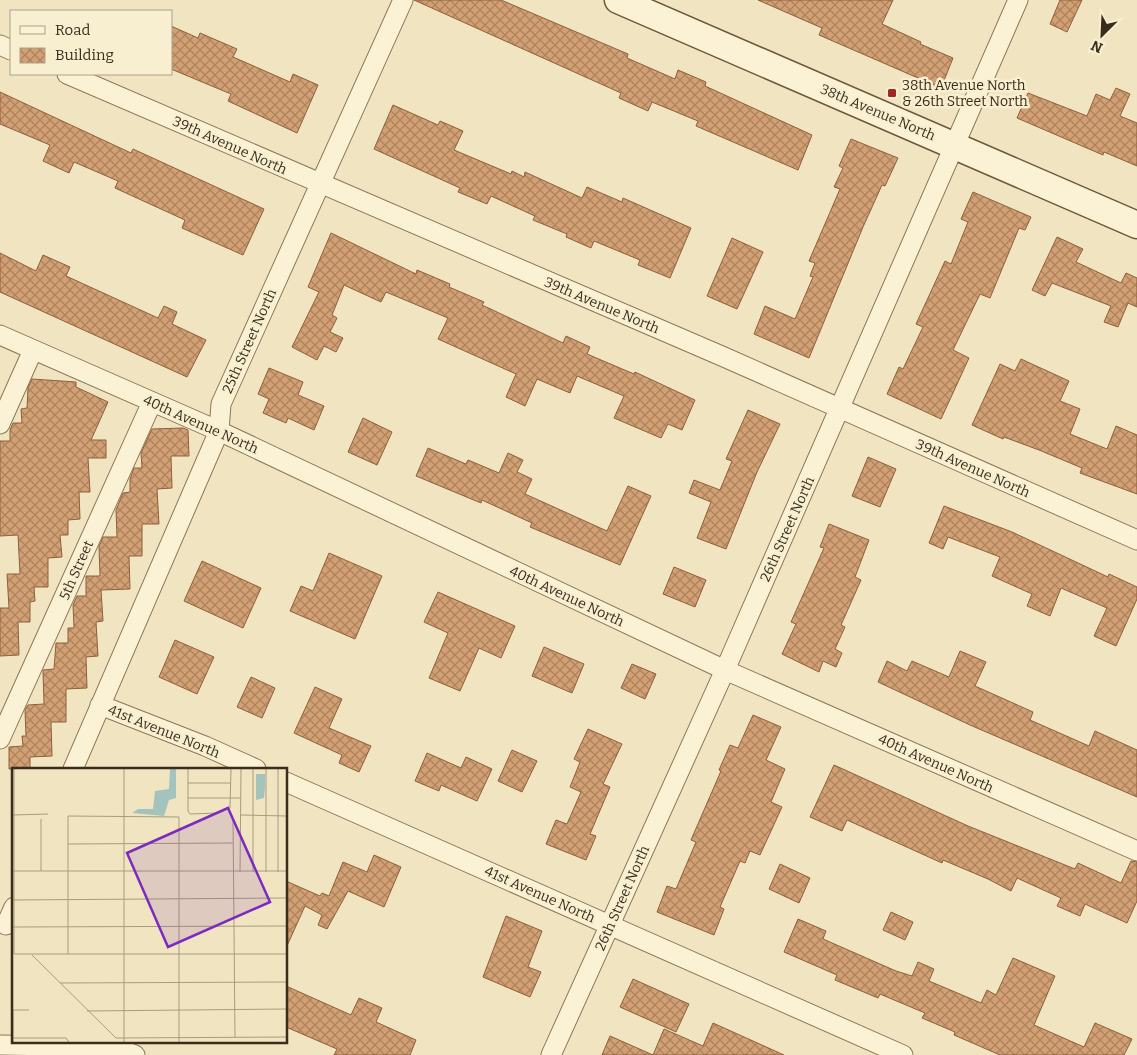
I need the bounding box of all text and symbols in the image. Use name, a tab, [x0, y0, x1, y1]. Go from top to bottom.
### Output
legend	[10, 10, 172, 75]
north arrow	[1077, 10, 1127, 60]
text: Road	[55, 21, 90, 39]
text: N	[1088, 36, 1105, 56]
text: Building	[55, 46, 114, 64]
place label: 38th Avenue North & 26th Street North	[902, 77, 1028, 110]
street label: 38th Avenue North	[818, 81, 938, 145]
marker: 38th Avenue North & 26th Street North	[886, 87, 898, 99]
street label: 39th Avenue North	[170, 113, 290, 178]
street label: 39th Avenue North	[542, 274, 662, 337]
street label: 25th Street North	[219, 286, 280, 396]
street label: 40th Avenue North	[141, 391, 261, 458]
street label: 39th Avenue North	[913, 436, 1033, 501]
street label: 26th Street North	[757, 474, 818, 584]
street label: 5th Street	[56, 538, 97, 603]
street label: 40th Avenue North	[507, 562, 627, 631]
street label: 41st Avenue North	[105, 701, 223, 762]
street label: 40th Avenue North	[876, 730, 996, 797]
inset map	[12, 768, 288, 1042]
street label: 26th Street North	[592, 843, 653, 953]
street label: 41st Avenue North	[482, 862, 598, 927]

